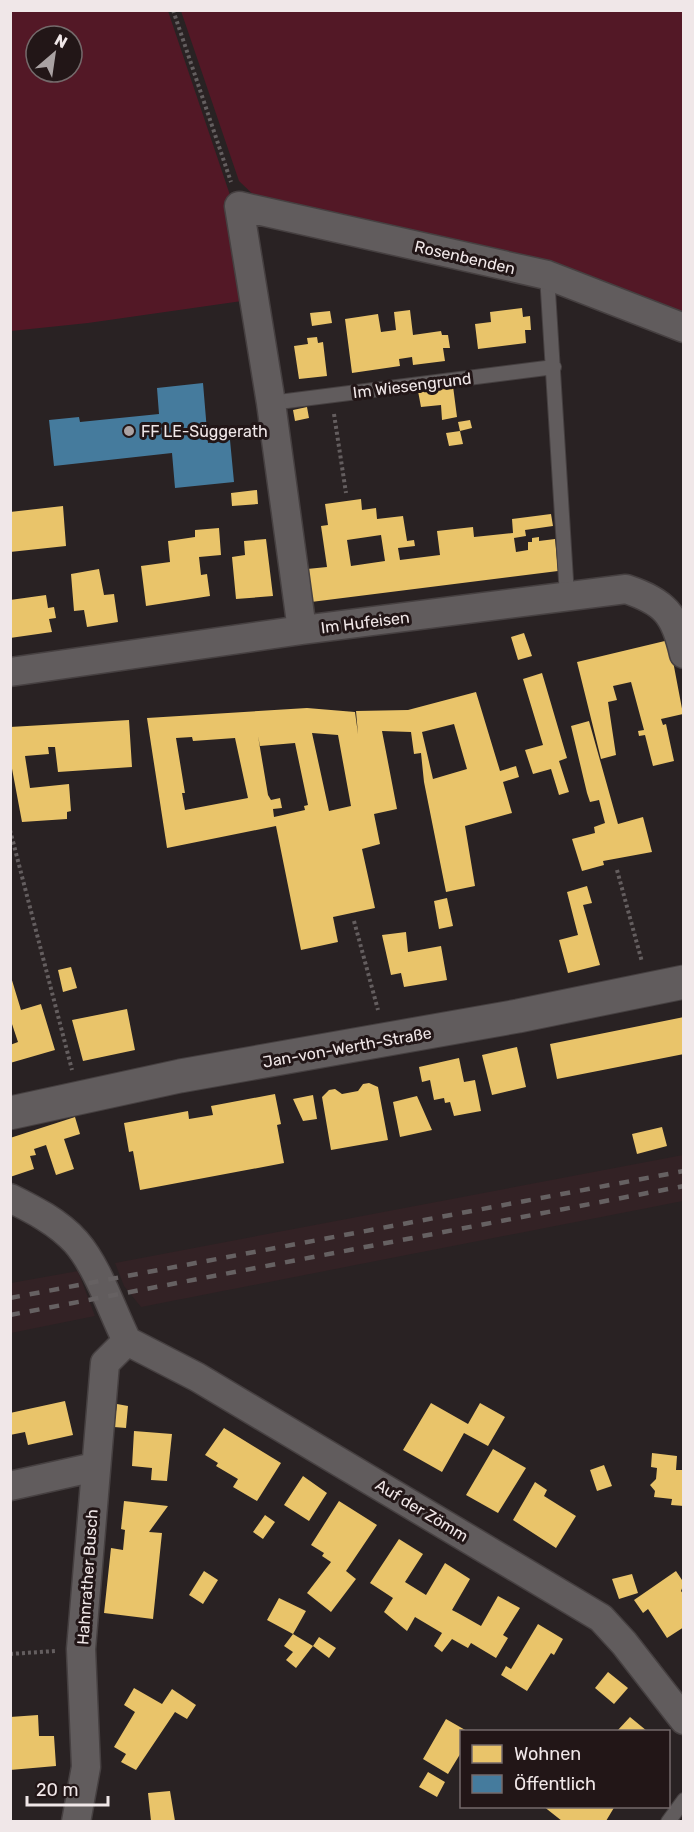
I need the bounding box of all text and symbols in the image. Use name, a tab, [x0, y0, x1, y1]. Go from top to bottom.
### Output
north arrow	[24, 24, 84, 84]
text: N	[51, 30, 71, 52]
street label: Rosenbenden	[413, 237, 517, 278]
street label: Im Wiesengrund	[352, 369, 472, 402]
place label: FF LE-Süggerath	[141, 422, 268, 441]
marker: FF LE-Süggerath	[122, 424, 136, 438]
street label: Im Hufeisen	[320, 608, 411, 637]
street label: Jan-von-Werth-Straße	[261, 1023, 433, 1072]
street label: Auf der Zömm	[372, 1475, 472, 1546]
street label: Hahnrather Busch	[73, 1509, 102, 1646]
legend	[460, 1730, 670, 1808]
text: Wohnen	[514, 1743, 581, 1765]
scale bar	[27, 1769, 108, 1807]
text: Öffentlich	[514, 1773, 596, 1795]
text: 20 m	[36, 1779, 78, 1801]

